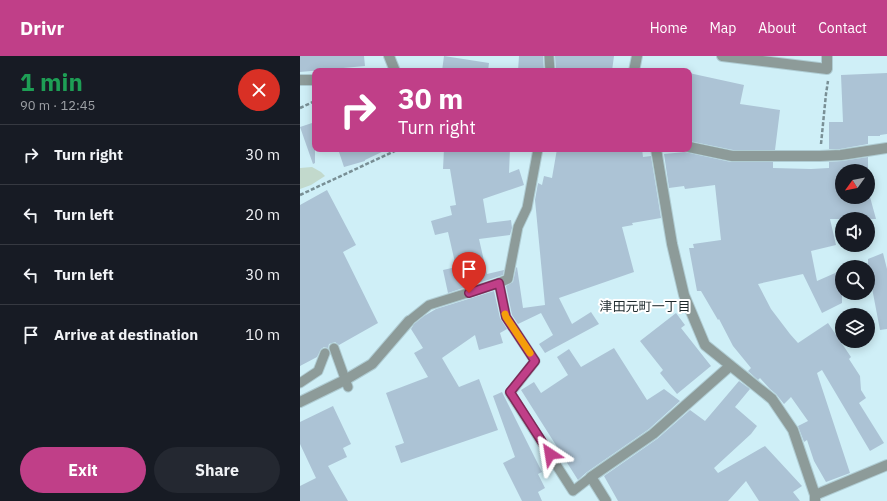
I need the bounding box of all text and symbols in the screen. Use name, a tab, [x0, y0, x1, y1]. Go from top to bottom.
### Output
text: Drivr	[20, 16, 64, 40]
text: Home	[650, 19, 687, 37]
text: Map	[709, 19, 736, 37]
text: About	[758, 19, 796, 37]
text: Contact	[818, 19, 867, 37]
text: 1 min	[20, 66, 83, 98]
button: close	[238, 69, 280, 111]
text: 30 m	[398, 80, 463, 117]
icon: right	[332, 84, 384, 136]
text: 90 m · 12:45	[20, 97, 95, 114]
text: Turn right	[398, 116, 476, 139]
icon: right	[20, 144, 42, 166]
text: Turn right	[54, 145, 123, 164]
text: 30 m	[245, 145, 280, 164]
north arrow	[835, 164, 875, 204]
map controls	[835, 164, 875, 348]
icon: left	[20, 204, 42, 226]
text: Turn left	[54, 205, 114, 224]
text: 20 m	[245, 205, 280, 224]
button: sound	[835, 212, 875, 252]
pin	[452, 252, 486, 293]
icon: arrive	[458, 258, 480, 280]
button: search	[835, 260, 875, 300]
icon: left	[20, 264, 42, 286]
text: Turn left	[54, 265, 114, 284]
text: 30 m	[245, 265, 280, 284]
district label: 津田元町一丁目	[599, 298, 691, 315]
button: layers	[835, 308, 875, 348]
icon: arrive	[20, 324, 42, 346]
text: Arrive at destination	[54, 325, 198, 344]
text: 10 m	[245, 325, 280, 344]
position arrow	[529, 433, 571, 475]
button: Exit	[20, 447, 146, 493]
button: Share	[154, 447, 280, 493]

